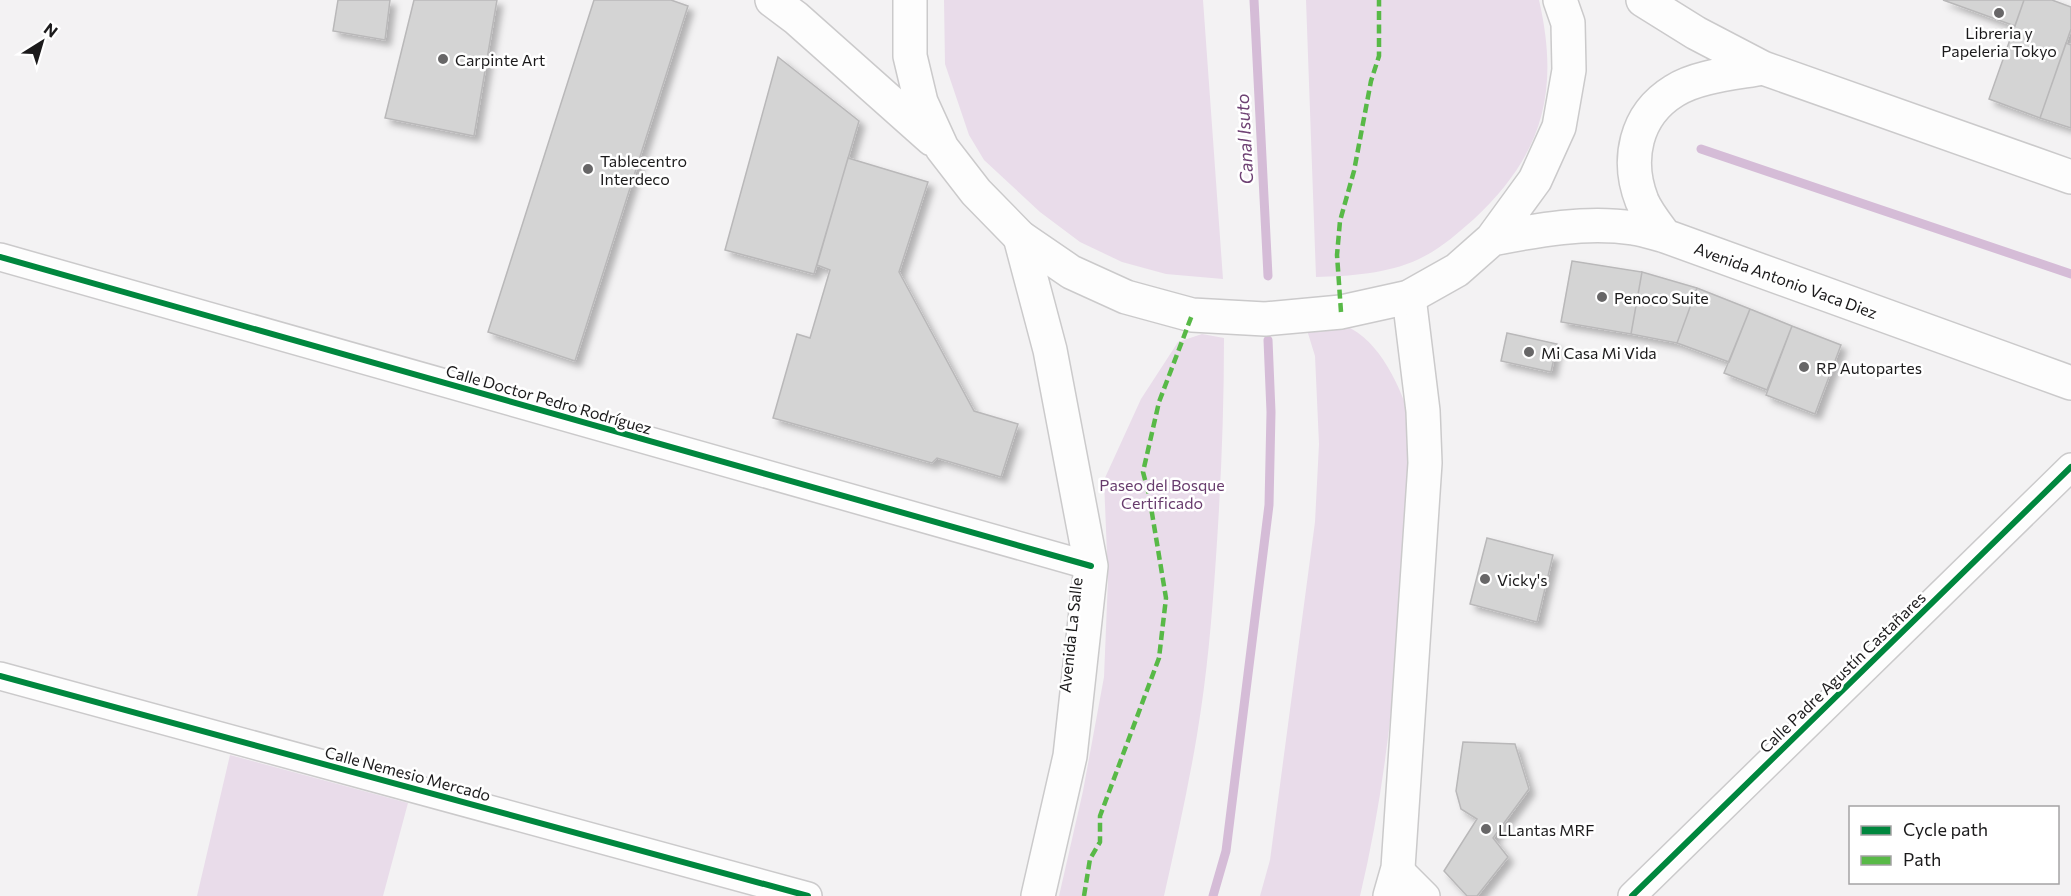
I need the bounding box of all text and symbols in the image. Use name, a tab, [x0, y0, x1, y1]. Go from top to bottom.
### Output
marker: Libreria y Papeleria Tokyo	[1992, 6, 2006, 20]
north arrow	[12, 12, 72, 72]
text: N	[41, 18, 62, 41]
place label: Libreria y Papeleria Tokyo	[1941, 23, 2057, 60]
place label: Carpinte Art	[455, 50, 546, 69]
marker: Carpinte Art	[436, 52, 450, 66]
water label: Canal Isuto	[1231, 93, 1257, 185]
place label: Tablecentro Interdeco	[600, 151, 687, 188]
marker: Tablecentro Interdeco	[581, 162, 595, 176]
street label: Avenida Antonio Vaca Diez	[1692, 238, 1880, 322]
place label: Penoco Suite	[1614, 288, 1709, 307]
marker: Penoco Suite	[1595, 290, 1609, 304]
place label: Mi Casa Mi Vida	[1541, 343, 1657, 362]
marker: Mi Casa Mi Vida	[1522, 345, 1536, 359]
place label: RP Autopartes	[1816, 358, 1922, 377]
street label: Calle Doctor Pedro Rodríguez	[444, 360, 654, 438]
marker: RP Autopartes	[1797, 360, 1811, 374]
park label: Paseo del Bosque Certificado	[1099, 475, 1225, 512]
place label: Vicky's	[1497, 570, 1547, 589]
marker: Vicky's	[1478, 572, 1492, 586]
street label: Avenida La Salle	[1055, 576, 1085, 694]
street label: Calle Padre Agustín Castañares	[1755, 588, 1929, 756]
street label: Calle Nemesio Mercado	[323, 742, 493, 804]
legend	[1849, 806, 2059, 884]
text: Cycle path	[1903, 818, 1988, 840]
place label: LLantas MRF	[1498, 820, 1594, 839]
marker: LLantas MRF	[1479, 822, 1493, 836]
text: Path	[1903, 848, 1941, 870]

